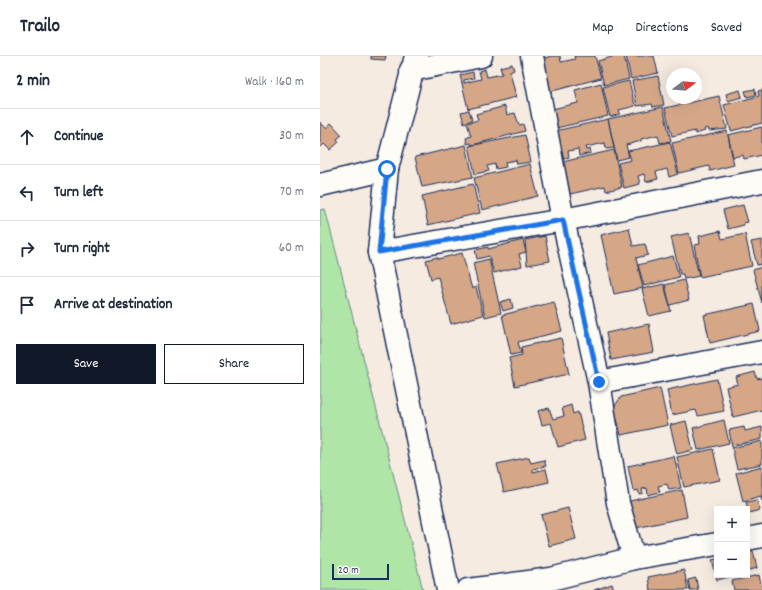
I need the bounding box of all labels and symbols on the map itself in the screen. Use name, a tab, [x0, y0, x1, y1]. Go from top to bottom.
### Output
north arrow	[666, 68, 702, 104]
route start	[378, 160, 396, 178]
route end	[590, 373, 608, 391]
scale bar	[332, 562, 389, 581]

